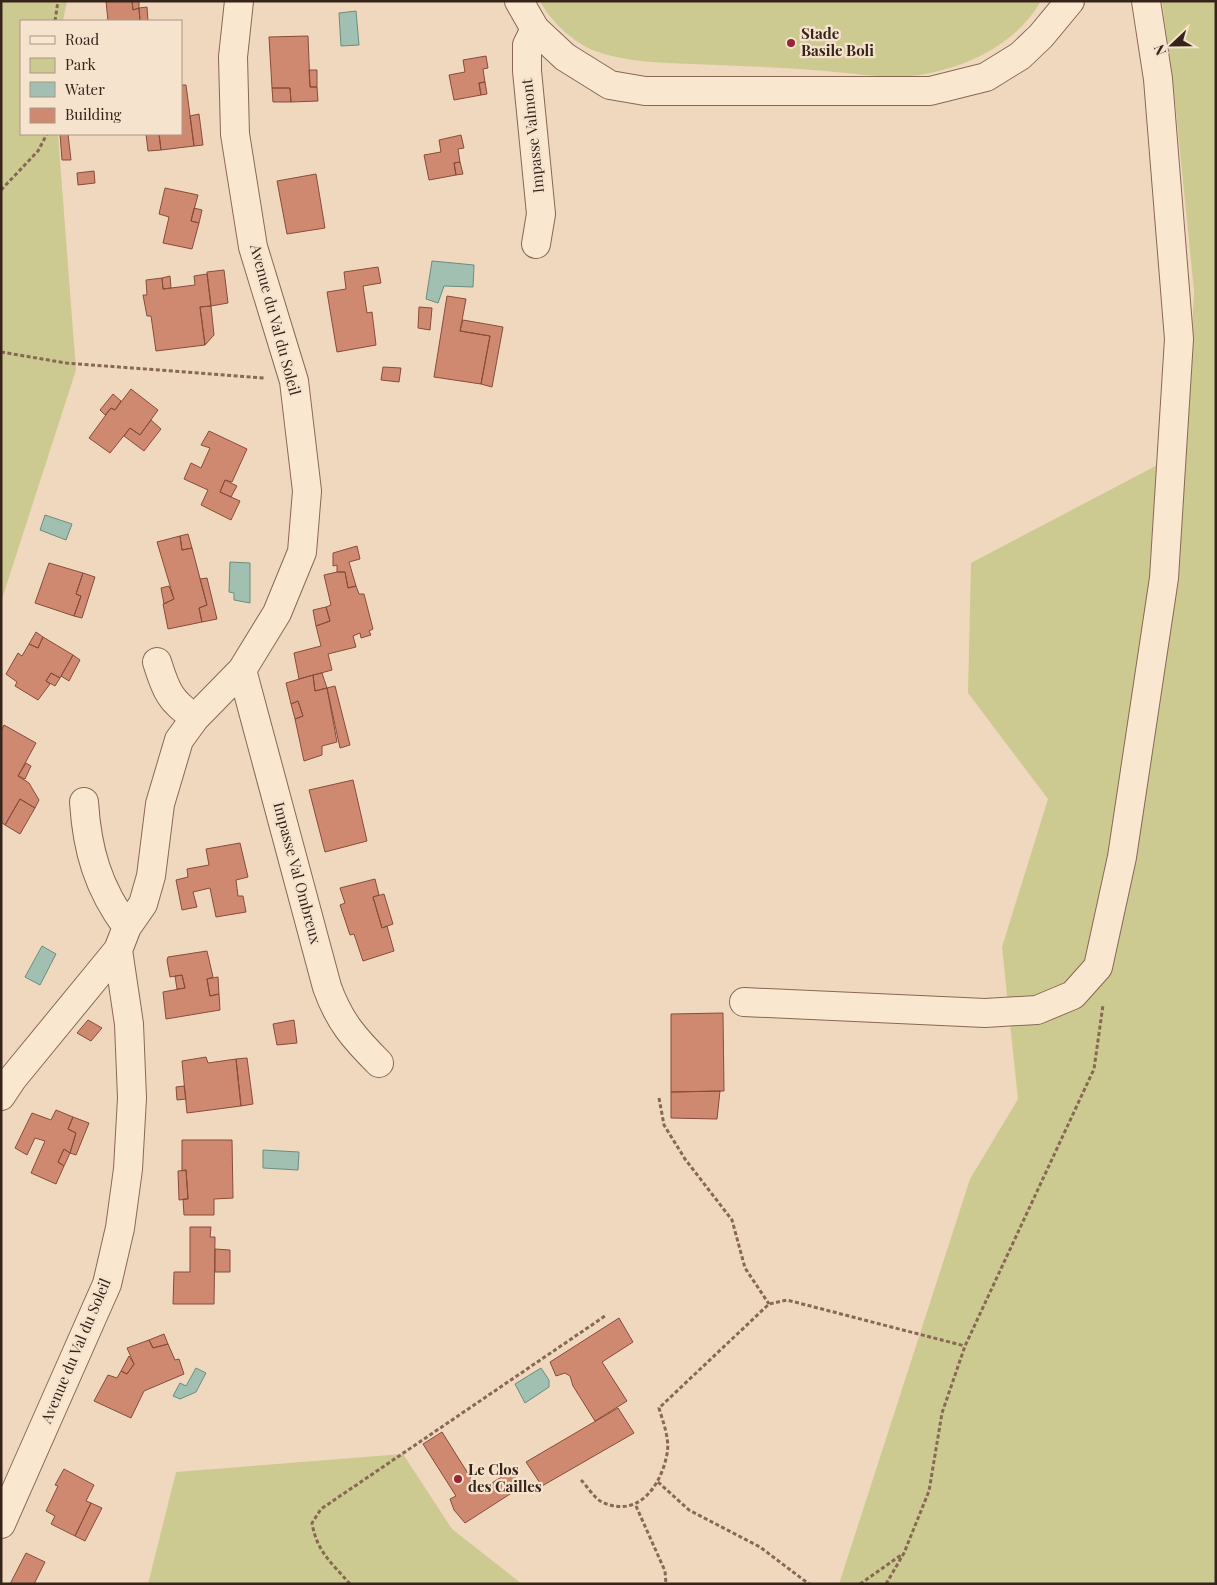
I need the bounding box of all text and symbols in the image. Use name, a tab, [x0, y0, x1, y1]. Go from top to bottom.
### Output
legend	[20, 20, 182, 135]
north arrow	[1147, 20, 1197, 70]
place label: Stade Basile Boli	[801, 23, 874, 60]
text: Road	[65, 29, 99, 49]
marker: Stade Basile Boli	[785, 37, 797, 49]
text: N	[1149, 42, 1170, 58]
text: Park	[65, 54, 97, 74]
street label: Impasse Valmont	[516, 77, 548, 194]
text: Water	[64, 79, 105, 99]
text: Building	[65, 104, 122, 124]
street label: Avenue du Val du Soleil	[246, 241, 306, 398]
street label: Impasse Val Ombreux	[269, 800, 327, 946]
street label: Avenue du Val du Soleil	[35, 1275, 115, 1427]
place label: Le Clos des Cailles	[468, 1459, 542, 1496]
marker: Le Clos des Cailles	[452, 1473, 464, 1485]

